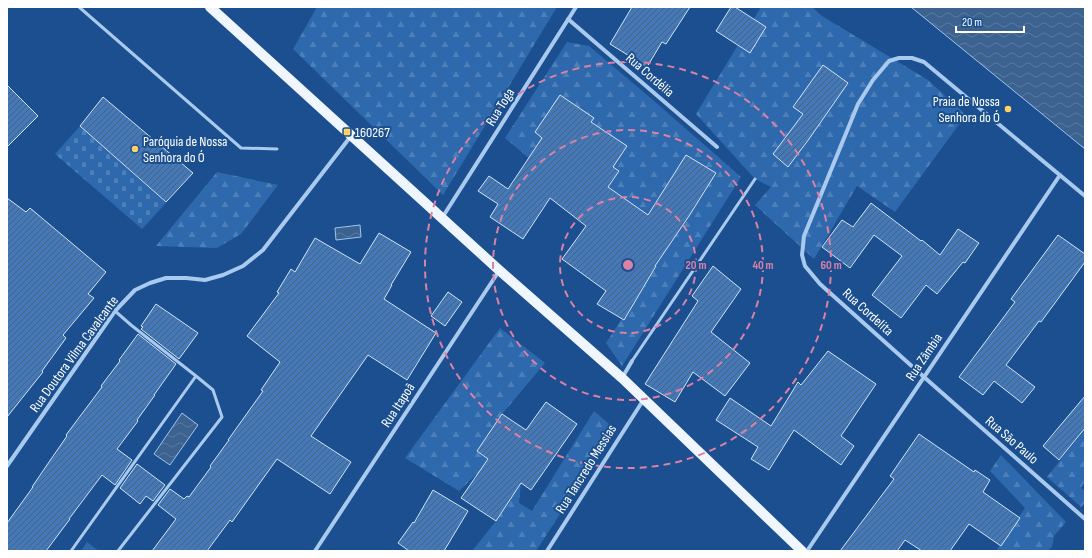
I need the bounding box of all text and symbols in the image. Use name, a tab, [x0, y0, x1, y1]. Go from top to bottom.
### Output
scale bar	[956, 8, 1024, 34]
text: 20 m	[962, 15, 982, 30]
street label: Rua Cordélia	[622, 49, 678, 101]
street label: Rua Toga	[482, 85, 518, 129]
place label: Praia de Nossa Senhora do Ó	[933, 93, 1000, 126]
marker: Praia de Nossa Senhora do Ó	[1003, 104, 1013, 114]
place label: 160267	[355, 124, 390, 141]
marker: 160267	[342, 127, 352, 137]
place label: Paróquia de Nossa Senhora do Ó	[143, 133, 228, 166]
marker: Paróquia de Nossa Senhora do Ó	[130, 144, 140, 154]
centre of rings	[621, 258, 635, 272]
text: 20 m	[686, 258, 706, 273]
text: 40 m	[752, 258, 774, 273]
text: 60 m	[820, 258, 842, 273]
street label: Rua Cordelita	[839, 285, 897, 339]
street label: Rua Doutora Vilma Cavalcante	[26, 292, 122, 416]
street label: Rua Zâmbia	[902, 330, 946, 384]
street label: Rua Itapoã	[377, 380, 419, 430]
street label: Rua São Paulo	[982, 412, 1042, 468]
street label: Rua Tancredo Messias	[552, 421, 620, 517]

